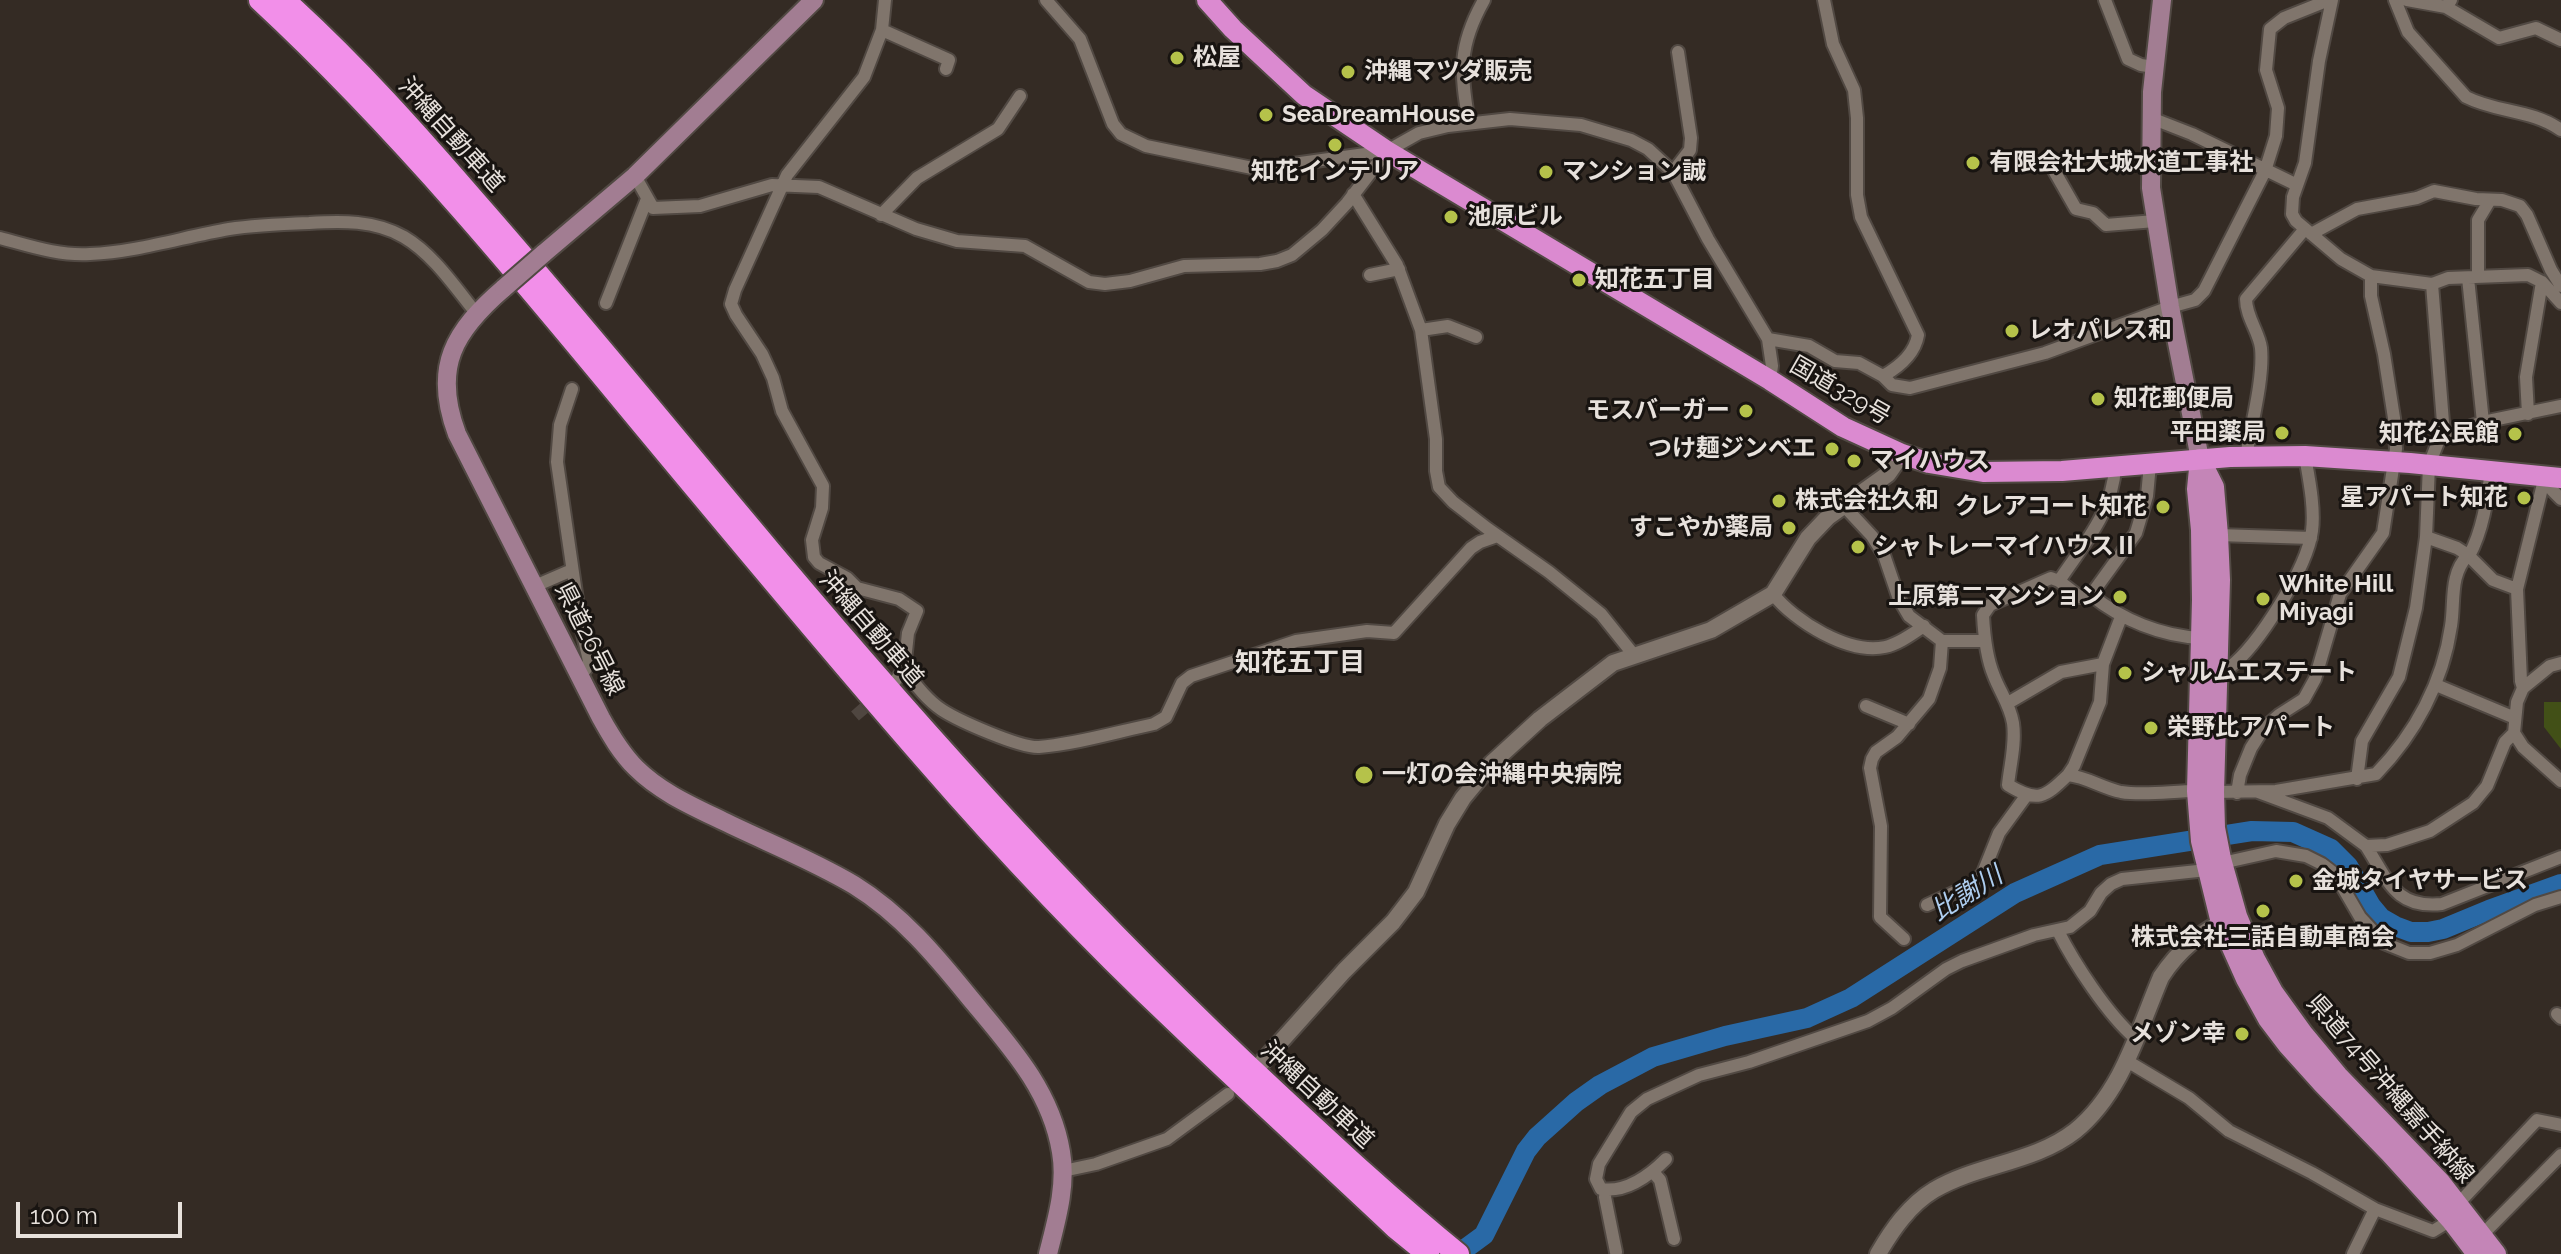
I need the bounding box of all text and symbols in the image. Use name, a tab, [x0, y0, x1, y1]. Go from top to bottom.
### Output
place label: 松屋	[1193, 44, 1241, 72]
marker: 松屋	[1168, 49, 1186, 67]
place label: 沖縄マツダ販売	[1364, 58, 1532, 86]
marker: 沖縄マツダ販売	[1339, 63, 1357, 81]
street label: 沖縄自動車道	[392, 72, 510, 198]
place label: SeaDreamHouse	[1282, 101, 1475, 129]
marker: SeaDreamHouse	[1257, 106, 1275, 124]
marker: 知花インテリア	[1326, 136, 1344, 154]
place label: 有限会社大城水道工事社	[1989, 149, 2253, 177]
marker: 有限会社大城水道工事社	[1964, 154, 1982, 172]
place label: 知花インテリア	[1251, 158, 1419, 186]
place label: マンション誠	[1562, 158, 1706, 186]
marker: マンション誠	[1537, 163, 1555, 181]
place label: 池原ビル	[1467, 203, 1563, 231]
marker: 池原ビル	[1442, 208, 1460, 226]
place label: 知花五丁目	[1595, 266, 1715, 294]
marker: 知花五丁目	[1570, 271, 1588, 289]
place label: レオパレス和	[2028, 317, 2172, 345]
marker: レオパレス和	[2003, 322, 2021, 340]
street label: 国道329号	[1785, 351, 1895, 431]
place label: 知花郵便局	[2114, 385, 2234, 413]
marker: 知花郵便局	[2089, 390, 2107, 408]
place label: モスバーガー	[1586, 397, 1730, 425]
marker: モスバーガー	[1737, 402, 1755, 420]
place label: 平田薬局	[2170, 419, 2266, 447]
place label: 知花公民館	[2379, 420, 2499, 448]
marker: 平田薬局	[2273, 424, 2291, 442]
marker: 知花公民館	[2506, 425, 2524, 443]
place label: つけ麺ジンベエ	[1648, 435, 1816, 463]
marker: つけ麺ジンベエ	[1823, 440, 1841, 458]
place label: マイハウス	[1870, 447, 1990, 475]
marker: マイハウス	[1845, 452, 1863, 470]
place label: 星アパート知花	[2340, 484, 2508, 512]
place label: 株式会社久和	[1795, 487, 1939, 515]
marker: 星アパート知花	[2515, 489, 2533, 507]
marker: 株式会社久和	[1770, 492, 1788, 510]
place label: クレアコート知花	[1955, 493, 2147, 521]
marker: クレアコート知花	[2154, 498, 2172, 516]
place label: すこやか薬局	[1629, 514, 1773, 542]
marker: すこやか薬局	[1780, 519, 1798, 537]
place label: シャトレーマイハウスⅡ	[1874, 533, 2138, 561]
marker: シャトレーマイハウスⅡ	[1849, 538, 1867, 556]
street label: 沖縄自動車道	[813, 565, 929, 693]
place label: White Hill Miyagi	[2279, 571, 2393, 627]
street label: 県道26号線	[548, 578, 630, 700]
place label: 上原第二マンション	[1888, 583, 2104, 611]
marker: 上原第二マンション	[2111, 588, 2129, 606]
marker: White Hill Miyagi	[2254, 590, 2272, 608]
district label: 知花五丁目	[1235, 647, 1365, 679]
place label: シャルムエステート	[2141, 659, 2357, 687]
marker: シャルムエステート	[2116, 664, 2134, 682]
place label: 栄野比アパート	[2167, 714, 2335, 742]
marker: 栄野比アパート	[2142, 719, 2160, 737]
place label: 一灯の会沖縄中央病院	[1382, 761, 1622, 789]
marker: 一灯の会沖縄中央病院	[1353, 764, 1375, 786]
water label: 比謝川	[1926, 860, 2008, 928]
place label: 金城タイヤサービス	[2312, 867, 2528, 895]
marker: 金城タイヤサービス	[2287, 872, 2305, 890]
marker: 株式会社三話自動車商会	[2254, 902, 2272, 920]
place label: 株式会社三話自動車商会	[2131, 924, 2395, 952]
street label: 県道74号沖縄嘉手納線	[2300, 989, 2480, 1189]
place label: メゾン幸	[2130, 1020, 2226, 1048]
marker: メゾン幸	[2233, 1025, 2251, 1043]
street label: 沖縄自動車道	[1255, 1035, 1379, 1155]
scale bar	[20, 1186, 186, 1236]
text: 100 m	[30, 1201, 98, 1230]

